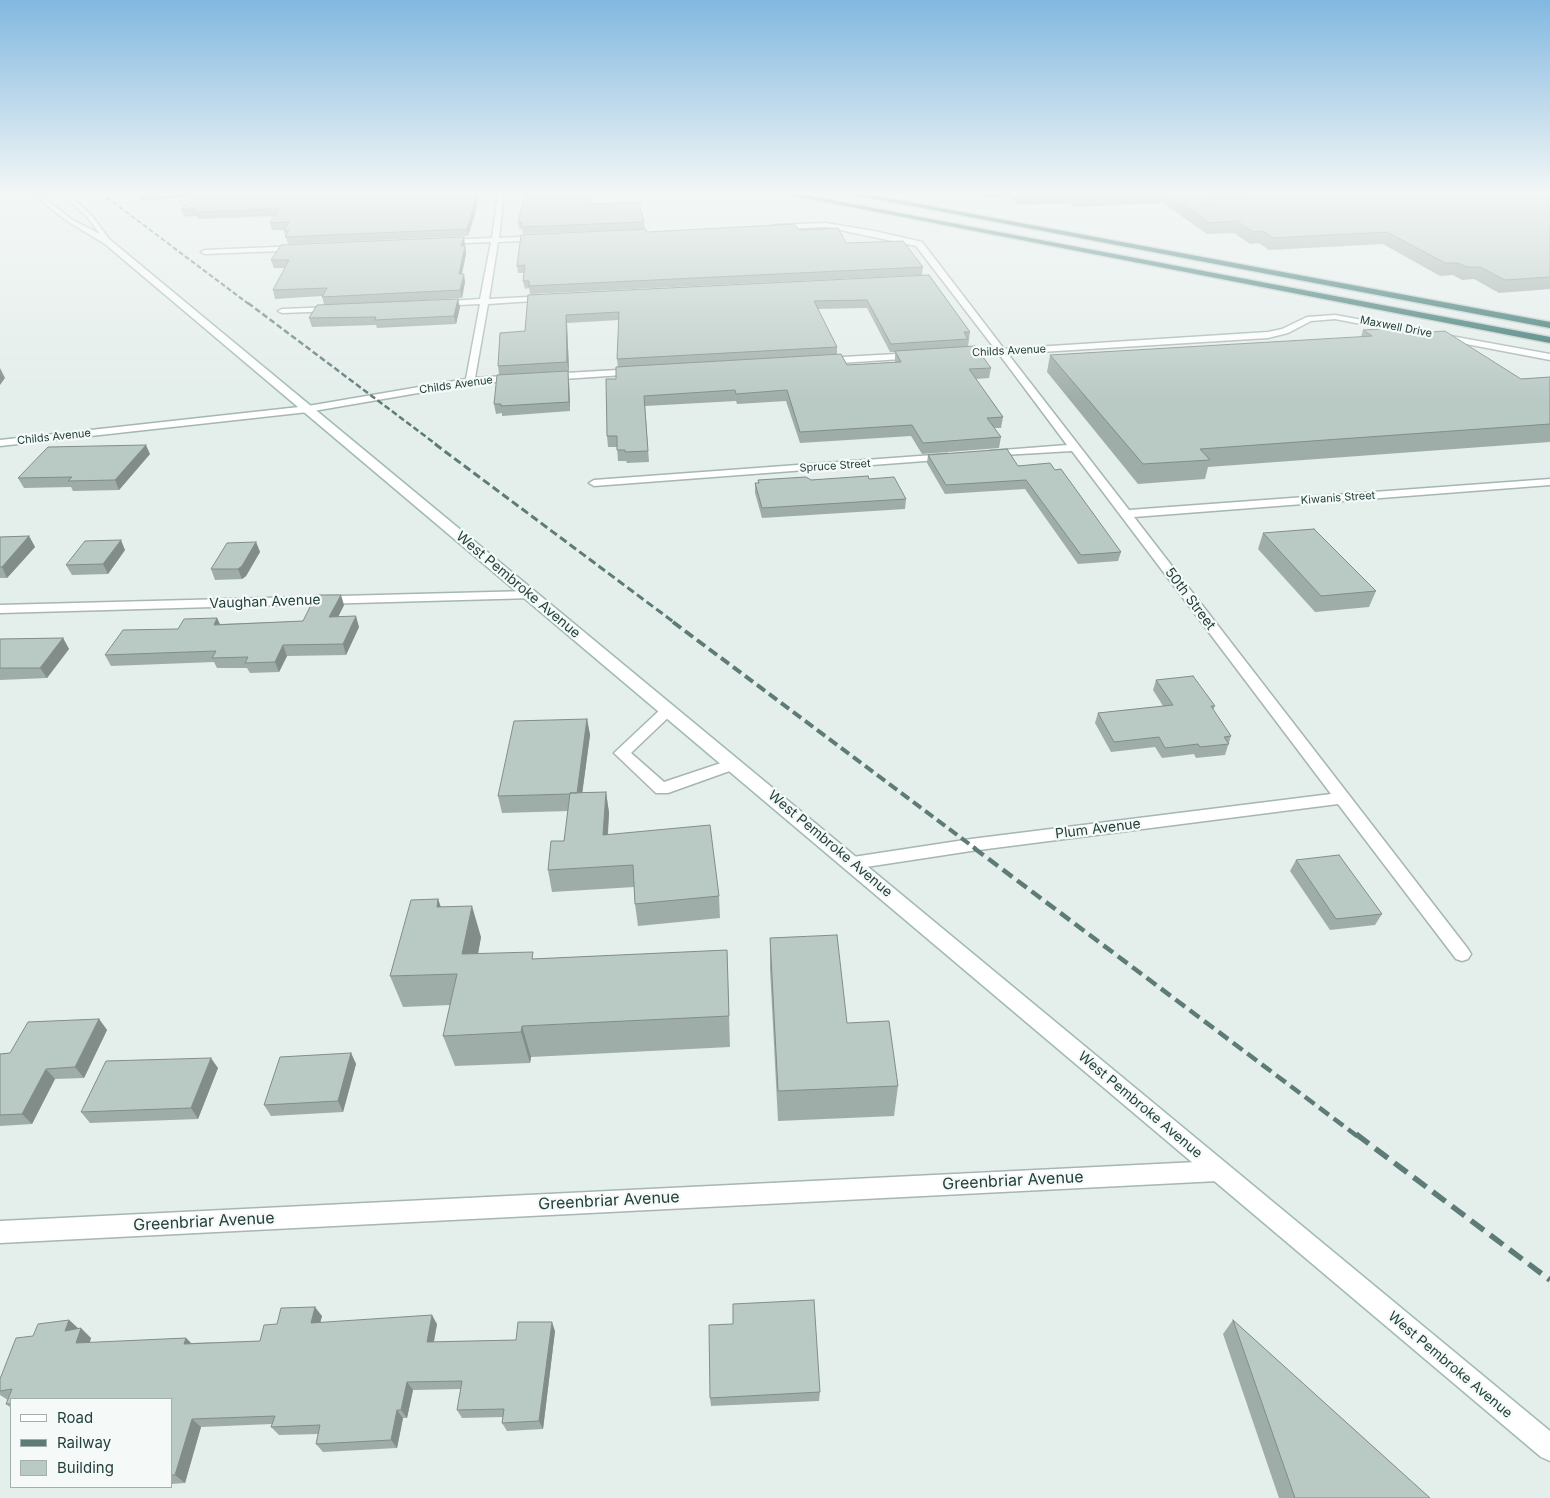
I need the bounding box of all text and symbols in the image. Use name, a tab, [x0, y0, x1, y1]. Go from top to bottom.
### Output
street label: Maxwell Drive	[1359, 314, 1433, 340]
street label: Childs Avenue	[972, 342, 1046, 360]
street label: Childs Avenue	[418, 373, 494, 397]
street label: Childs Avenue	[16, 427, 92, 447]
street label: Spruce Street	[799, 457, 871, 475]
street label: Kiwanis Street	[1300, 489, 1376, 507]
street label: West Pembroke Avenue	[452, 528, 584, 642]
street label: 50th Street	[1161, 564, 1219, 634]
street label: Vaughan Avenue	[209, 592, 321, 612]
street label: West Pembroke Avenue	[764, 787, 896, 901]
street label: Plum Avenue	[1054, 815, 1142, 843]
street label: West Pembroke Avenue	[1074, 1048, 1206, 1162]
street label: Greenbriar Avenue	[942, 1168, 1084, 1194]
street label: Greenbriar Avenue	[538, 1188, 680, 1214]
street label: Greenbriar Avenue	[133, 1209, 275, 1235]
street label: West Pembroke Avenue	[1384, 1308, 1516, 1422]
legend	[10, 1398, 172, 1488]
text: Road	[57, 1408, 93, 1427]
text: Railway	[57, 1433, 111, 1452]
text: Building	[57, 1458, 114, 1477]

